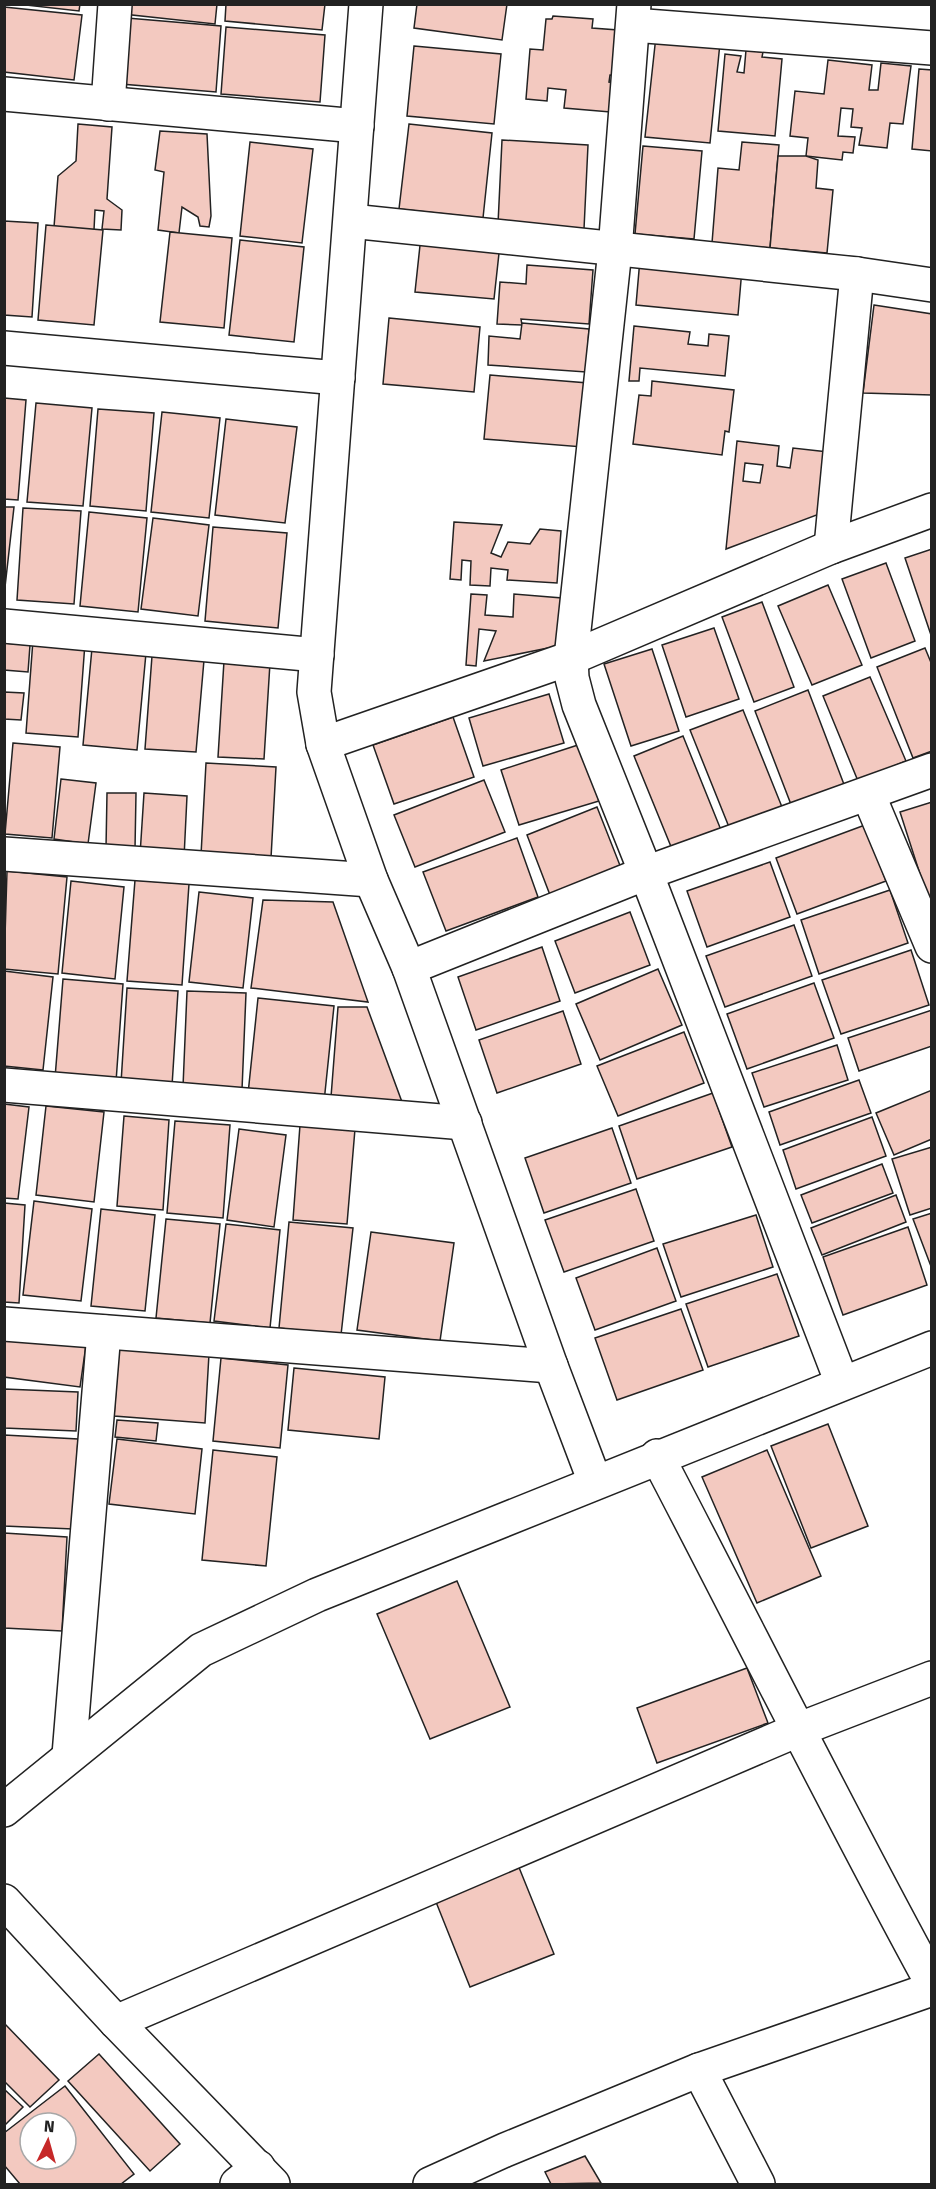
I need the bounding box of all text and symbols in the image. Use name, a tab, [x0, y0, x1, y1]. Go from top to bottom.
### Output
north arrow	[18, 2111, 78, 2171]
text: N	[43, 2117, 55, 2136]

